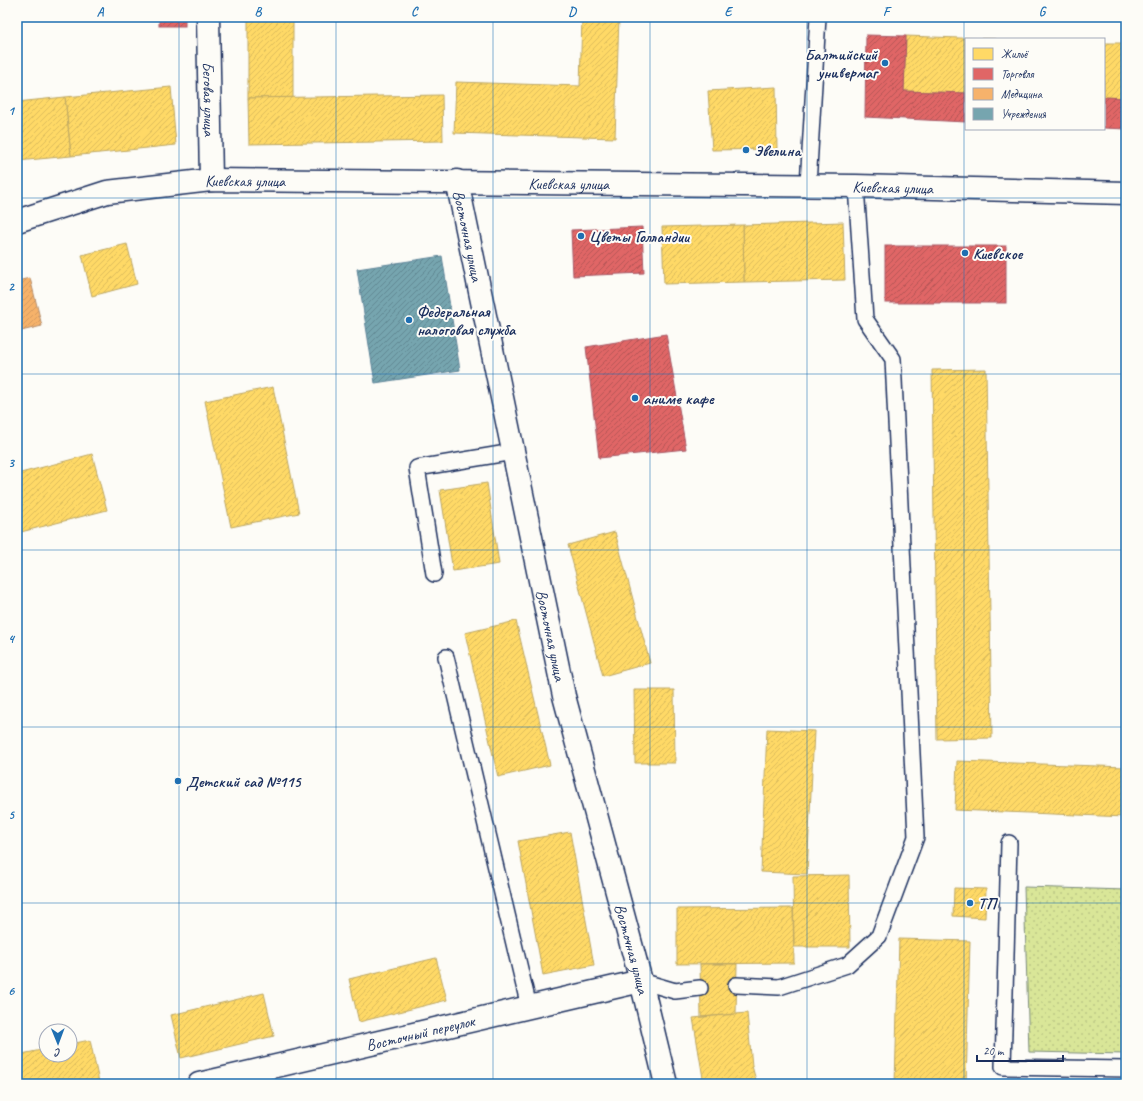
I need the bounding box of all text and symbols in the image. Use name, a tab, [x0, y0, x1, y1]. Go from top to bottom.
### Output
text: A	[97, 4, 105, 20]
text: B	[255, 4, 263, 20]
text: C	[411, 4, 419, 20]
text: D	[568, 4, 577, 20]
text: E	[725, 4, 734, 20]
text: F	[883, 4, 892, 20]
text: G	[1039, 4, 1047, 20]
legend	[965, 38, 1105, 130]
place label: Балтийский универмаг	[805, 45, 880, 83]
text: Жильё	[1001, 46, 1029, 62]
marker: Балтийский универмаг	[880, 58, 890, 68]
street label: Беговая улица	[198, 62, 219, 137]
text: Торговля	[1001, 66, 1034, 82]
text: Медицина	[1001, 86, 1043, 102]
text: 1	[8, 103, 16, 119]
text: Учреждения	[1001, 106, 1047, 122]
place label: Эвелина	[754, 141, 802, 161]
marker: Эвелина	[741, 145, 751, 155]
street label: Киевская улица	[203, 171, 286, 192]
street label: Киевская улица	[528, 174, 610, 195]
street label: Киевская улица	[852, 177, 934, 199]
street label: Восточная улица	[448, 189, 487, 284]
place label: Цветы Голландии	[589, 227, 690, 247]
marker: Цветы Голландии	[576, 231, 586, 241]
place label: Киевское	[973, 244, 1024, 264]
marker: Киевское	[960, 248, 970, 258]
text: 2	[8, 279, 15, 295]
place label: Федеральная налоговая служба	[417, 302, 517, 340]
marker: Федеральная налоговая служба	[404, 315, 414, 325]
place label: аниме кафе	[643, 389, 715, 409]
marker: аниме кафе	[630, 393, 640, 403]
text: 3	[8, 455, 15, 471]
street label: Восточная улица	[531, 588, 570, 684]
text: 4	[8, 631, 16, 647]
place label: Детский сад №115	[186, 772, 302, 792]
marker: Детский сад №115	[173, 776, 183, 786]
text: 5	[8, 807, 15, 823]
place label: ТП	[978, 894, 998, 914]
marker: ТП	[965, 898, 975, 908]
street label: Восточная улица	[610, 902, 653, 997]
text: 6	[8, 983, 15, 999]
street label: Восточный переулок	[364, 1011, 478, 1056]
north arrow	[38, 1023, 78, 1063]
scale bar	[977, 1037, 1063, 1063]
text: 20 m	[983, 1043, 1005, 1059]
text: С	[54, 1046, 61, 1060]

